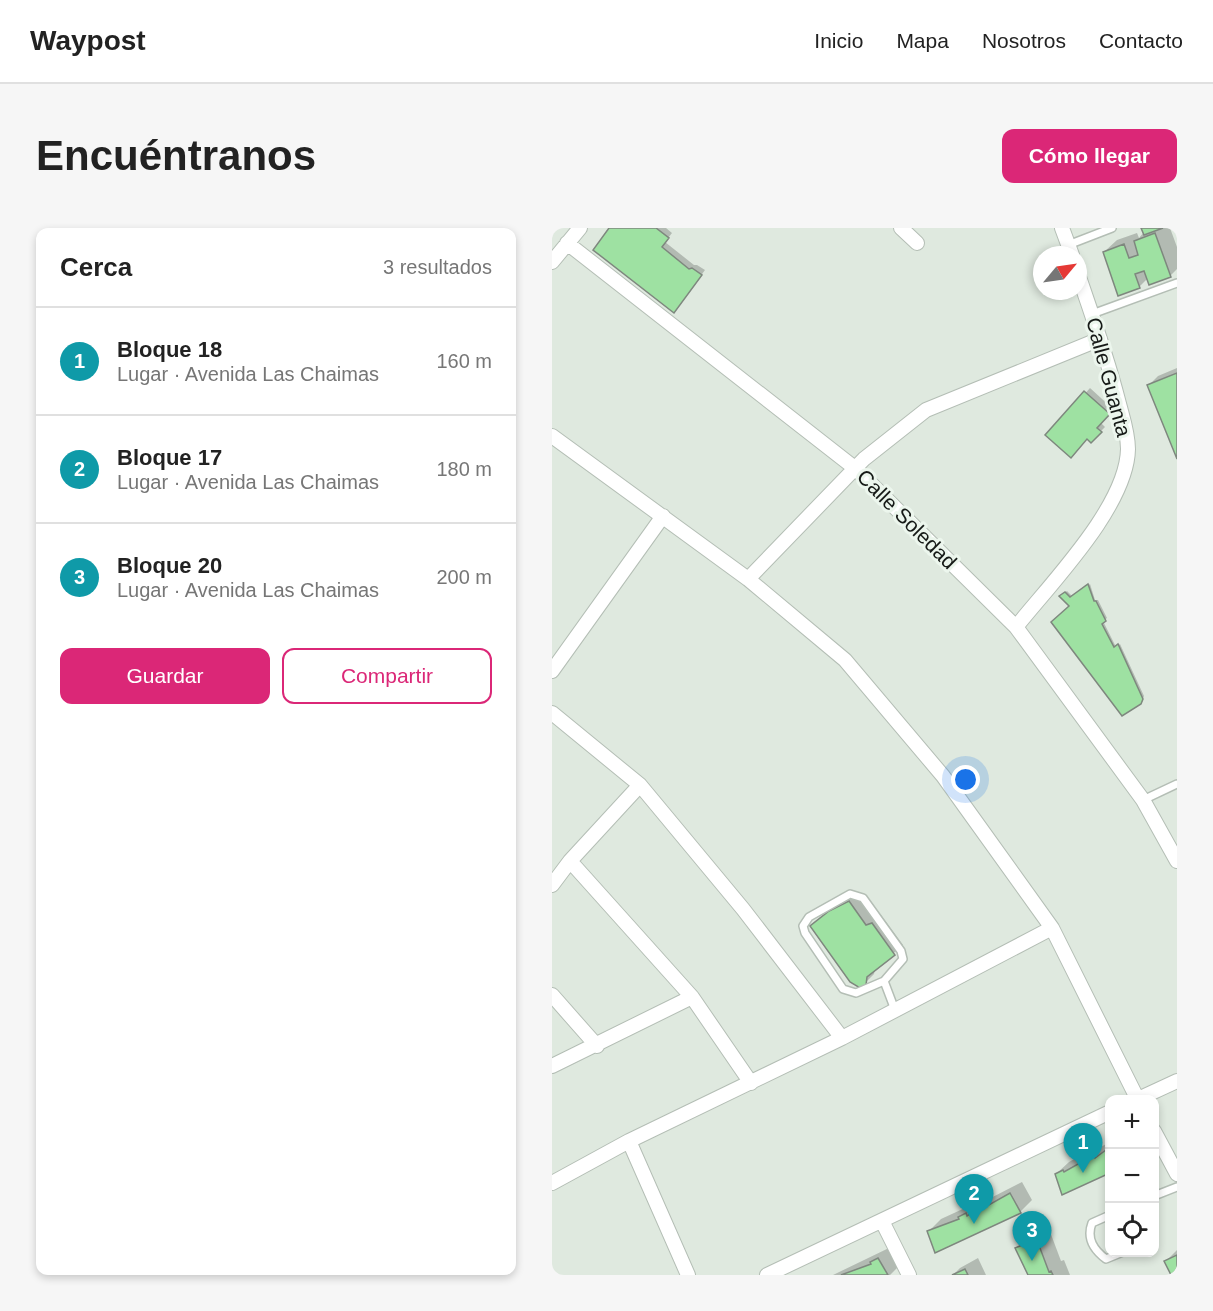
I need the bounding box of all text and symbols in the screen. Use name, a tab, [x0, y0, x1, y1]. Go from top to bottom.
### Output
text: Waypost	[30, 25, 146, 56]
text: Inicio	[814, 29, 863, 52]
text: Mapa	[896, 29, 949, 52]
text: Nosotros	[982, 29, 1066, 52]
text: Contacto	[1099, 29, 1183, 52]
button: Cómo llegar	[1002, 129, 1177, 183]
text: Encuéntranos	[36, 132, 316, 179]
north arrow	[1033, 246, 1087, 300]
text: Cerca	[60, 252, 132, 282]
text: 3 resultados	[383, 256, 492, 278]
street label: Calle Guanta	[1082, 315, 1136, 439]
text: Bloque 18	[117, 337, 222, 362]
text: 1	[74, 350, 85, 372]
text: 160 m	[436, 350, 492, 372]
text: Lugar · Avenida Las Chaimas	[117, 363, 379, 385]
text: Bloque 17	[117, 445, 222, 470]
text: 2	[74, 458, 85, 480]
text: 180 m	[436, 458, 492, 480]
street label: Calle Soledad	[853, 465, 961, 573]
text: Lugar · Avenida Las Chaimas	[117, 471, 379, 493]
text: Bloque 20	[117, 553, 222, 578]
text: 3	[74, 566, 85, 588]
text: 200 m	[436, 566, 492, 588]
text: Lugar · Avenida Las Chaimas	[117, 579, 379, 601]
button: Guardar	[60, 648, 270, 704]
button: Compartir	[282, 648, 492, 704]
your location	[951, 765, 980, 794]
map controls	[1105, 1095, 1159, 1257]
button: +	[1105, 1095, 1159, 1149]
pin: 1	[1064, 1124, 1102, 1173]
button: −	[1105, 1149, 1159, 1203]
pin: 2	[954, 1174, 994, 1224]
button: locate	[1105, 1203, 1159, 1257]
pin: 3	[1012, 1212, 1052, 1261]

